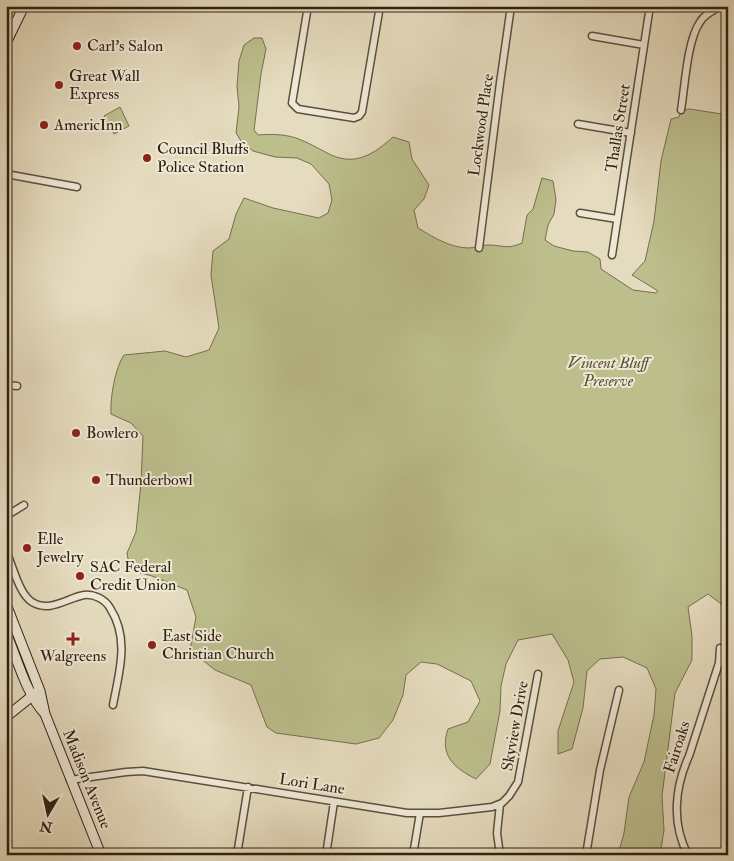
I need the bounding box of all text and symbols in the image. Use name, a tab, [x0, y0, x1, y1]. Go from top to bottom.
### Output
place label: Carl's Salon	[87, 36, 163, 56]
marker: Carl's Salon	[71, 40, 83, 52]
place label: Great Wall Express	[69, 66, 140, 105]
street label: Lockwood Place	[464, 72, 498, 177]
marker: Great Wall Express	[53, 79, 65, 91]
street label: Thallas Street	[601, 82, 635, 174]
place label: AmericInn	[53, 115, 123, 135]
marker: AmericInn	[38, 119, 50, 131]
place label: Council Bluffs Police Station	[157, 139, 248, 177]
marker: Council Bluffs Police Station	[141, 152, 153, 164]
park label: Vincent Bluff Preserve	[568, 353, 652, 391]
place label: Bowlero	[86, 423, 139, 443]
marker: Bowlero	[70, 427, 82, 439]
place label: Thunderbowl	[106, 470, 193, 490]
marker: Thunderbowl	[90, 474, 102, 486]
place label: Elle Jewelry	[36, 529, 84, 568]
marker: Elle Jewelry	[21, 542, 33, 554]
place label: SAC Federal Credit Union	[90, 557, 176, 595]
marker: SAC Federal Credit Union	[74, 570, 86, 582]
place label: East Side Christian Church	[162, 626, 275, 664]
marker: Walgreens	[67, 633, 79, 645]
marker: East Side Christian Church	[146, 639, 158, 651]
place label: Walgreens	[39, 646, 106, 666]
street label: Skyview Drive	[497, 679, 533, 773]
street label: Fairoaks	[659, 718, 695, 776]
street label: Madison Avenue	[58, 726, 116, 832]
street label: Lori Lane	[278, 769, 346, 799]
north arrow	[22, 788, 72, 838]
text: N	[38, 817, 55, 836]

